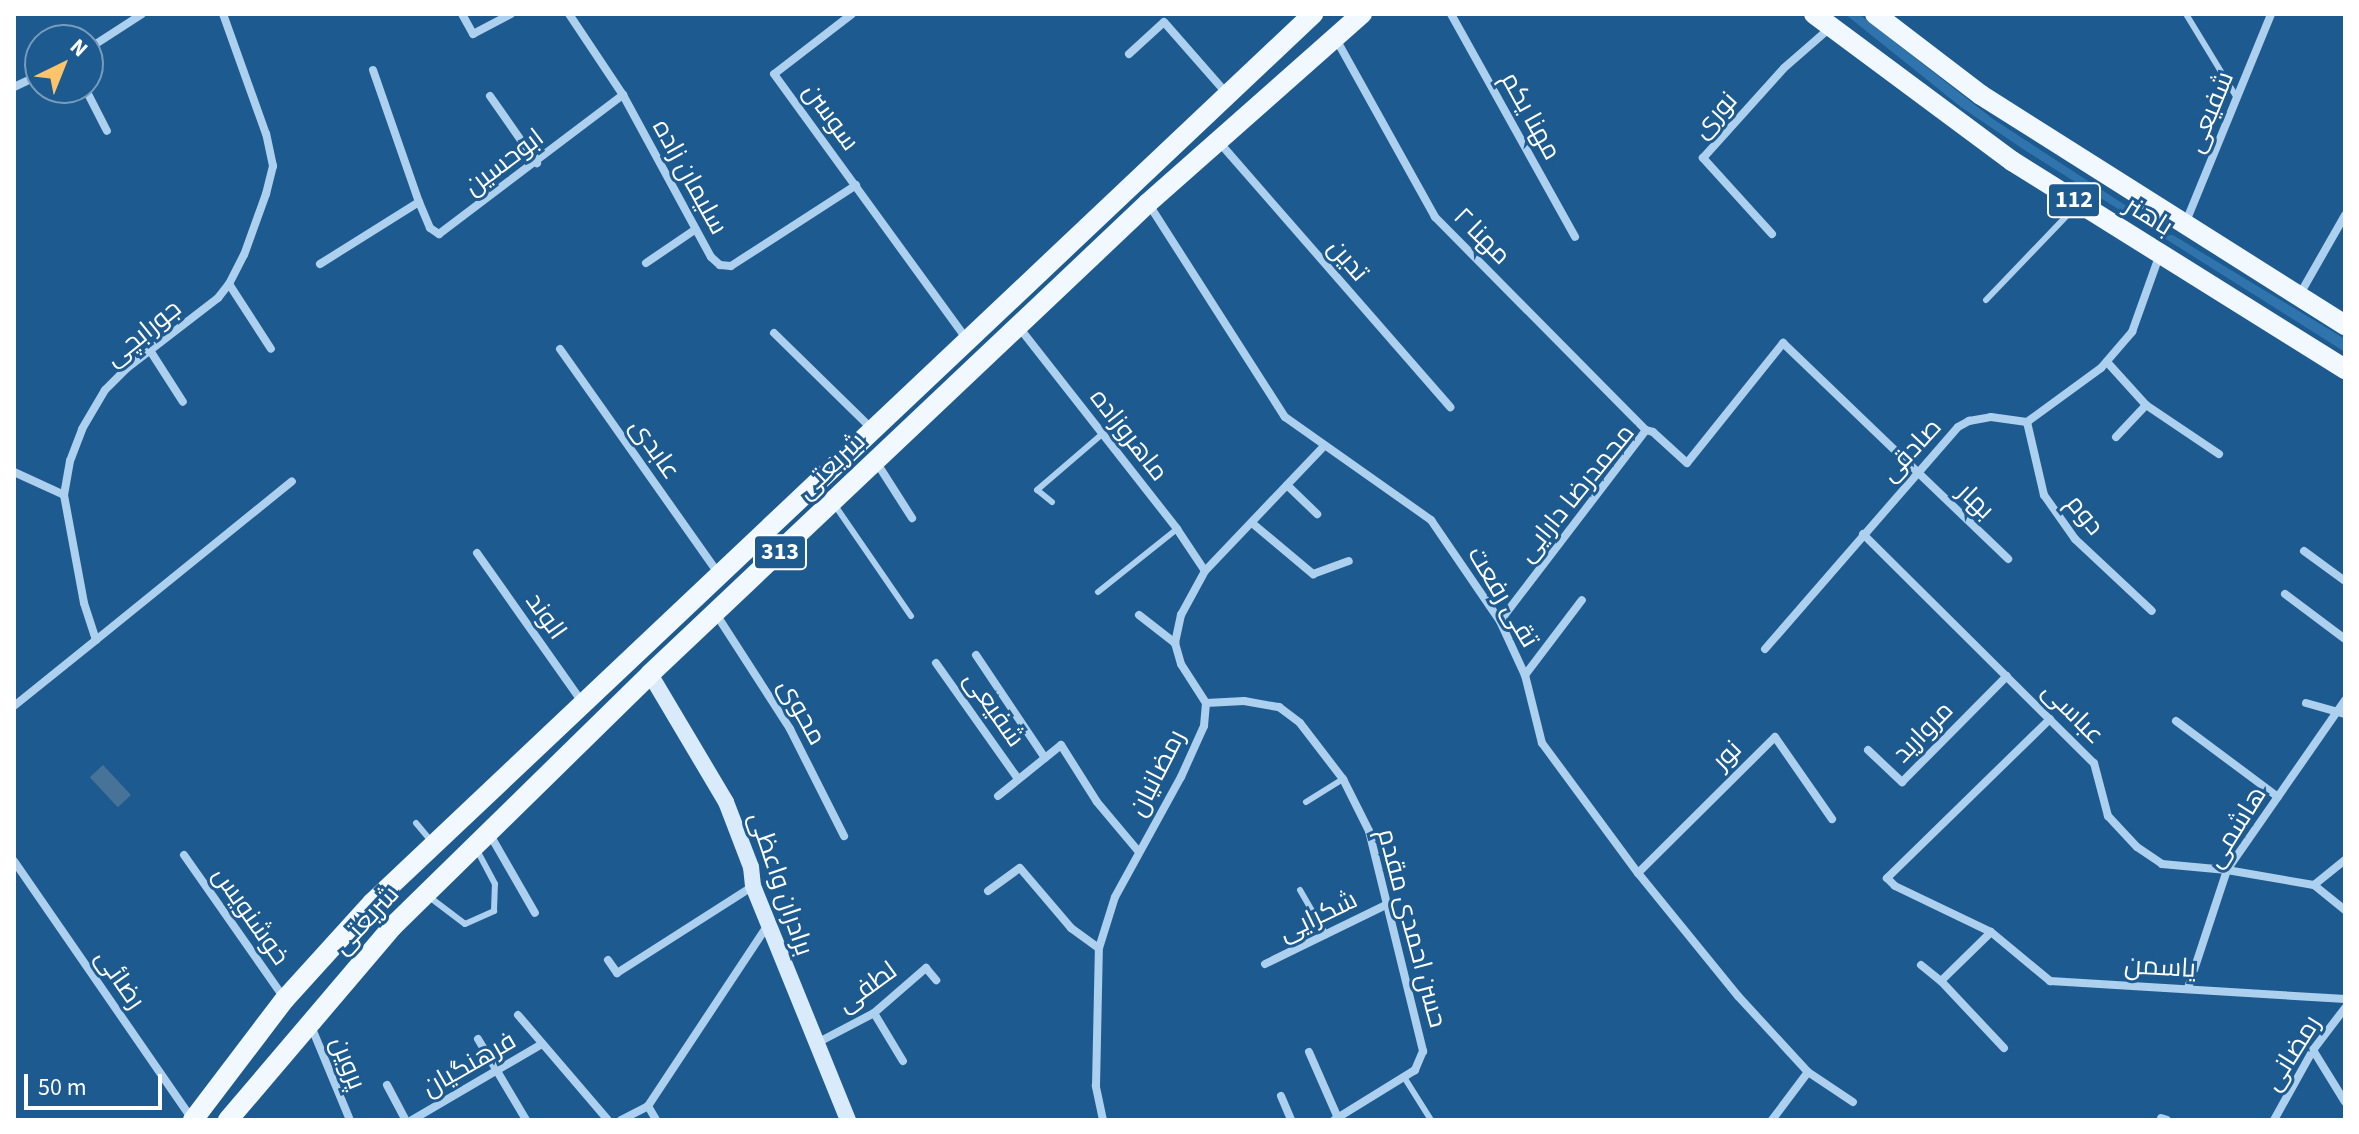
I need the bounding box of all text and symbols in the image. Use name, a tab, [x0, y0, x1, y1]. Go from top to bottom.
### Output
north arrow	[24, 24, 104, 104]
text: N	[63, 31, 95, 65]
street label: مهنا یکم	[1494, 67, 1568, 165]
street label: شفیعی	[2180, 67, 2240, 157]
street label: سوسن	[796, 77, 866, 157]
street label: نوری	[1686, 85, 1744, 145]
street label: سلیمان زاده	[646, 114, 734, 240]
street label: ابوحسین	[458, 122, 550, 202]
road number: 112	[2046, 180, 2102, 220]
street label: باهنر	[2119, 189, 2179, 243]
street label: مهنا ۲	[1447, 201, 1517, 271]
street label: تدین	[1321, 232, 1375, 288]
street label: جورابچی	[99, 293, 187, 373]
street label: ماهروزاده	[1083, 383, 1175, 487]
street label: صادقی	[1874, 412, 1948, 488]
street label: عابدی	[623, 413, 687, 485]
street label: محمدرضا دارایی	[1511, 418, 1641, 568]
street label: شریعتی	[790, 426, 872, 506]
street label: بهار	[1951, 476, 2001, 526]
street label: دوم	[2059, 488, 2111, 542]
road number: 313	[752, 532, 808, 572]
street label: تقی رفعت	[1461, 541, 1545, 653]
street label: الوند	[519, 587, 573, 645]
street label: شفیعی	[957, 665, 1031, 753]
street label: محوی	[771, 674, 833, 750]
street label: عباسی	[2035, 675, 2111, 751]
street label: مروارید	[1886, 695, 1960, 769]
street label: رمضانیان	[1122, 725, 1192, 821]
street label: نور	[1706, 734, 1748, 776]
street label: هاشمی	[2199, 780, 2273, 874]
street label: برادران واعظی	[742, 808, 820, 960]
street label: حسن احمدی مقدم	[1370, 825, 1454, 1031]
street label: خوشنویس	[206, 861, 296, 971]
street label: شریعتی	[326, 879, 406, 961]
street label: شکرایی	[1274, 884, 1362, 948]
street label: رضائی	[88, 943, 152, 1015]
street label: یاسمن	[2123, 950, 2197, 984]
street label: لطفی	[831, 955, 903, 1019]
street label: رمضانی	[2257, 1009, 2327, 1097]
street label: فرهنگیان	[417, 1025, 521, 1103]
street label: پروین	[323, 1032, 373, 1094]
scale bar	[28, 1058, 166, 1108]
text: 50 m	[38, 1070, 87, 1105]

